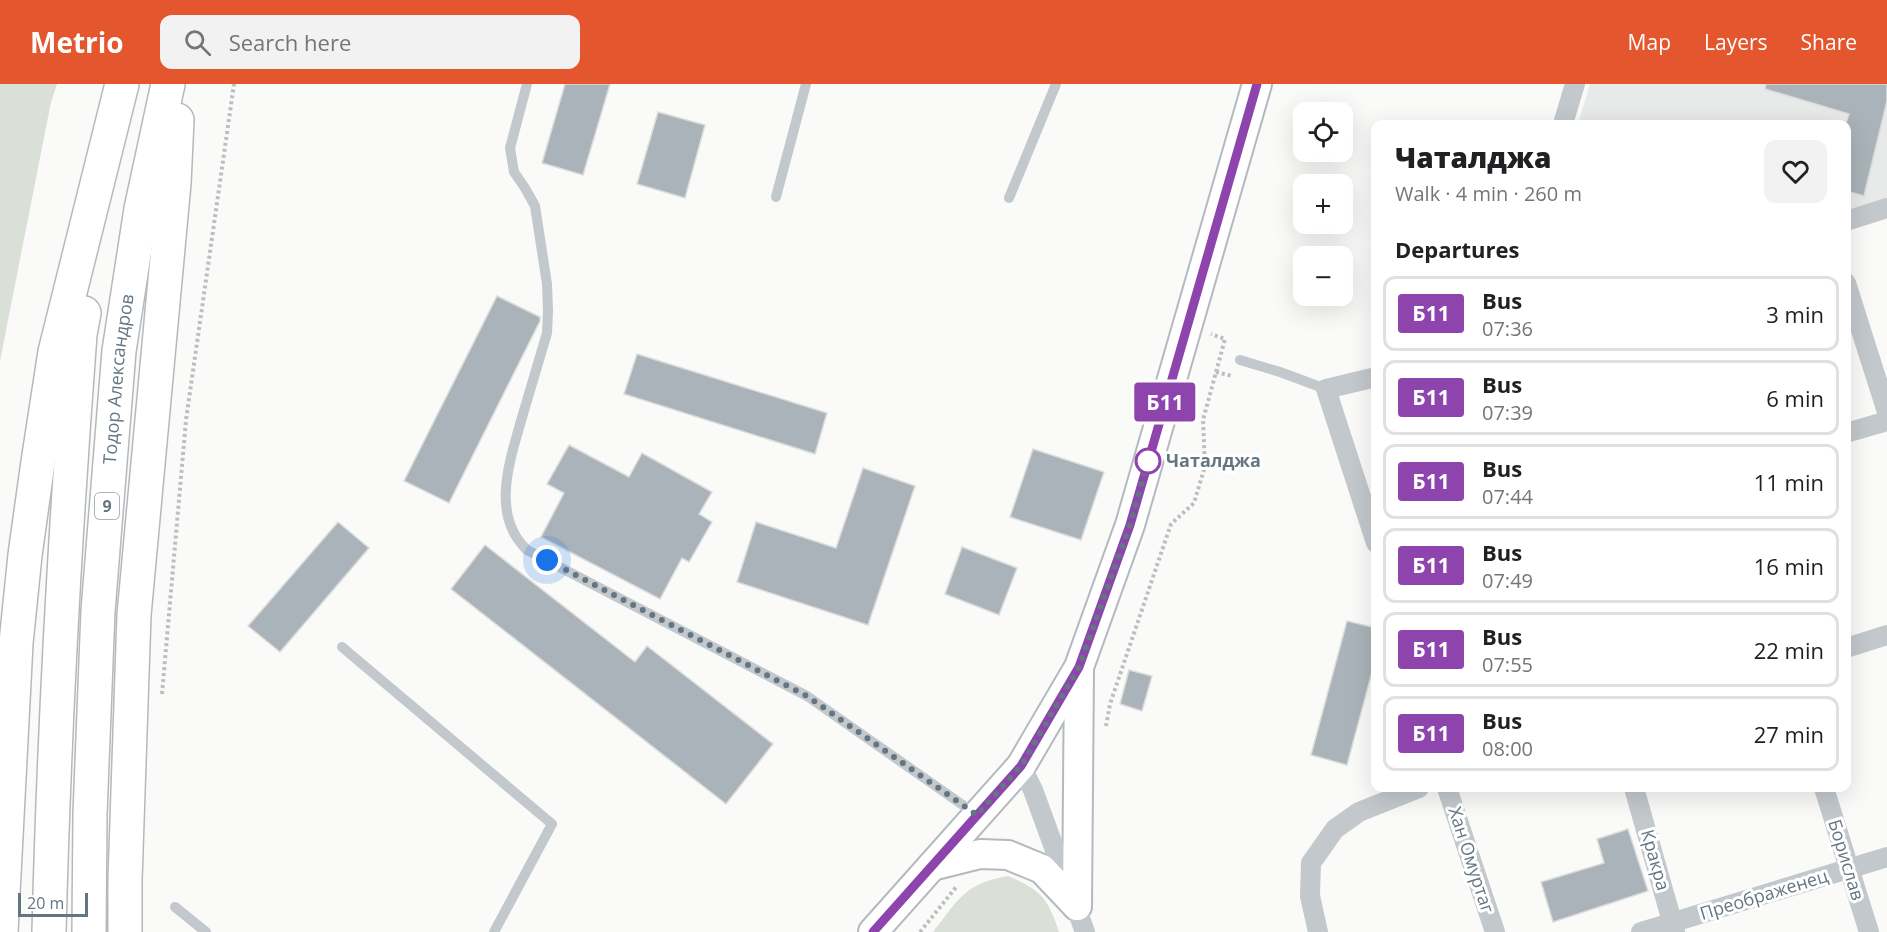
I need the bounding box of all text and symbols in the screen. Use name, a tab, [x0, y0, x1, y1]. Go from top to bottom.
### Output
search box	[160, 15, 580, 69]
text: Metrio	[30, 23, 124, 61]
icon: search	[181, 26, 214, 59]
text: Search here	[229, 27, 351, 57]
text: Map	[1628, 28, 1671, 56]
text: Layers	[1704, 28, 1768, 56]
text: Share	[1801, 28, 1857, 56]
map controls	[1293, 102, 1353, 306]
button: locate	[1293, 102, 1353, 162]
text: Чаталджа	[1395, 138, 1551, 176]
button: heart	[1764, 140, 1827, 203]
button: +	[1293, 174, 1353, 234]
text: Walk · 4 min · 260 m	[1395, 180, 1582, 207]
text: Departures	[1395, 234, 1519, 264]
button: −	[1293, 246, 1353, 306]
text: Bus	[1482, 285, 1522, 315]
street label: Тодор Александров	[97, 292, 139, 465]
text: Б11	[1412, 299, 1450, 327]
text: 3 min	[1766, 299, 1824, 329]
text: 07:36	[1482, 315, 1533, 342]
text: Bus	[1482, 369, 1522, 399]
line badge: Б11	[1130, 382, 1200, 422]
text: Б11	[1412, 383, 1450, 411]
text: 6 min	[1766, 383, 1824, 413]
text: Б11	[1146, 388, 1184, 416]
text: 07:39	[1482, 399, 1533, 426]
marker: Чаталджа	[1135, 448, 1161, 474]
place label: Чаталджа	[1166, 448, 1261, 472]
text: Bus	[1482, 453, 1522, 483]
text: Б11	[1412, 467, 1450, 495]
text: 11 min	[1754, 467, 1824, 497]
text: 07:44	[1482, 483, 1533, 510]
road number: 9	[95, 493, 119, 519]
text: Bus	[1482, 537, 1522, 567]
your location	[532, 545, 562, 575]
text: Б11	[1412, 551, 1450, 579]
text: 16 min	[1754, 551, 1824, 581]
text: 07:49	[1482, 567, 1533, 594]
text: Bus	[1482, 621, 1522, 651]
text: Б11	[1412, 635, 1450, 663]
text: 22 min	[1754, 635, 1824, 665]
text: 07:55	[1482, 651, 1533, 678]
text: Bus	[1482, 705, 1522, 735]
text: Б11	[1412, 719, 1450, 747]
text: 27 min	[1754, 719, 1824, 749]
text: 08:00	[1482, 735, 1533, 762]
street label: Хан Омуртаг	[1444, 804, 1500, 916]
street label: Борислав	[1823, 816, 1871, 903]
street label: Кракра	[1636, 826, 1676, 893]
street label: Преображенец	[1697, 863, 1831, 925]
scale bar	[18, 890, 88, 918]
text: 20 m	[27, 892, 64, 914]

